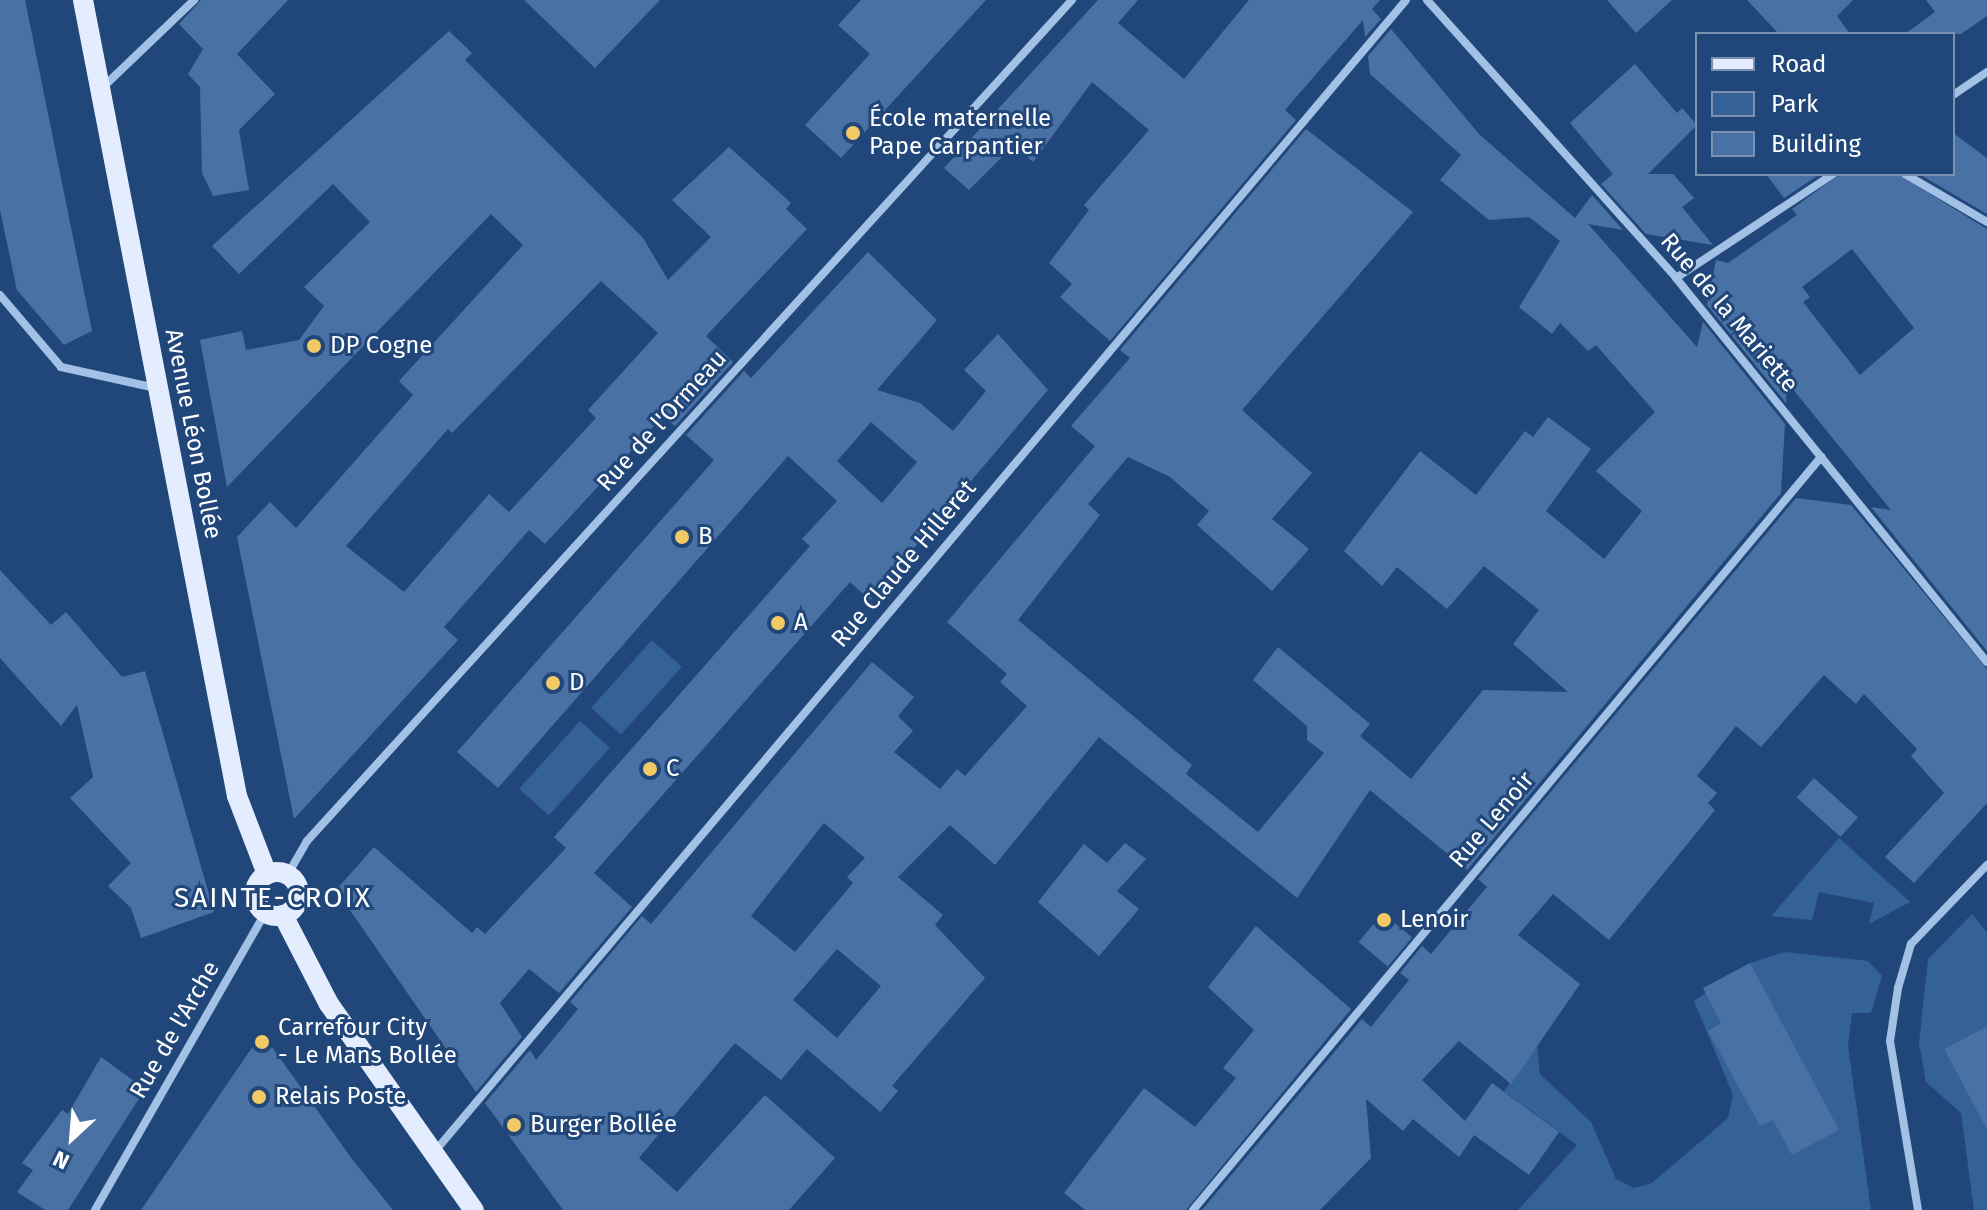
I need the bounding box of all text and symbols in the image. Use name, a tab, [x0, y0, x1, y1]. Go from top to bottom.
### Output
legend	[1695, 32, 1955, 176]
text: Road	[1771, 50, 1826, 78]
text: Park	[1771, 90, 1818, 118]
place label: École maternelle Pape Carpantier	[869, 105, 1051, 161]
marker: École maternelle Pape Carpantier	[844, 124, 862, 142]
text: Building	[1771, 130, 1861, 158]
street label: Rue de la Mariette	[1654, 228, 1804, 398]
street label: Avenue Léon Bollée	[158, 326, 228, 542]
place label: DP Cogne	[330, 332, 432, 360]
marker: DP Cogne	[305, 337, 323, 355]
street label: Rue de l'Ormeau	[591, 344, 733, 498]
street label: Rue Claude Hilleret	[826, 475, 982, 653]
place label: B	[698, 523, 713, 551]
marker: B	[673, 528, 691, 546]
place label: A	[794, 609, 808, 637]
marker: A	[769, 614, 787, 632]
place label: D	[569, 669, 584, 697]
marker: D	[544, 674, 562, 692]
place label: C	[666, 755, 679, 783]
marker: C	[641, 760, 659, 778]
street label: Rue Lenoir	[1444, 766, 1540, 874]
district label: SAINTE-CROIX	[174, 881, 372, 915]
place label: Lenoir	[1400, 906, 1469, 934]
marker: Lenoir	[1375, 911, 1393, 929]
street label: Rue de l'Arche	[124, 956, 226, 1104]
place label: Carrefour City - Le Mans Bollée	[278, 1014, 457, 1070]
marker: Carrefour City - Le Mans Bollée	[253, 1033, 271, 1051]
place label: Relais Poste	[275, 1083, 406, 1111]
marker: Relais Poste	[250, 1088, 268, 1106]
north arrow	[32, 1098, 112, 1178]
place label: Burger Bollée	[530, 1111, 677, 1139]
marker: Burger Bollée	[505, 1116, 523, 1134]
text: N	[49, 1145, 74, 1175]

